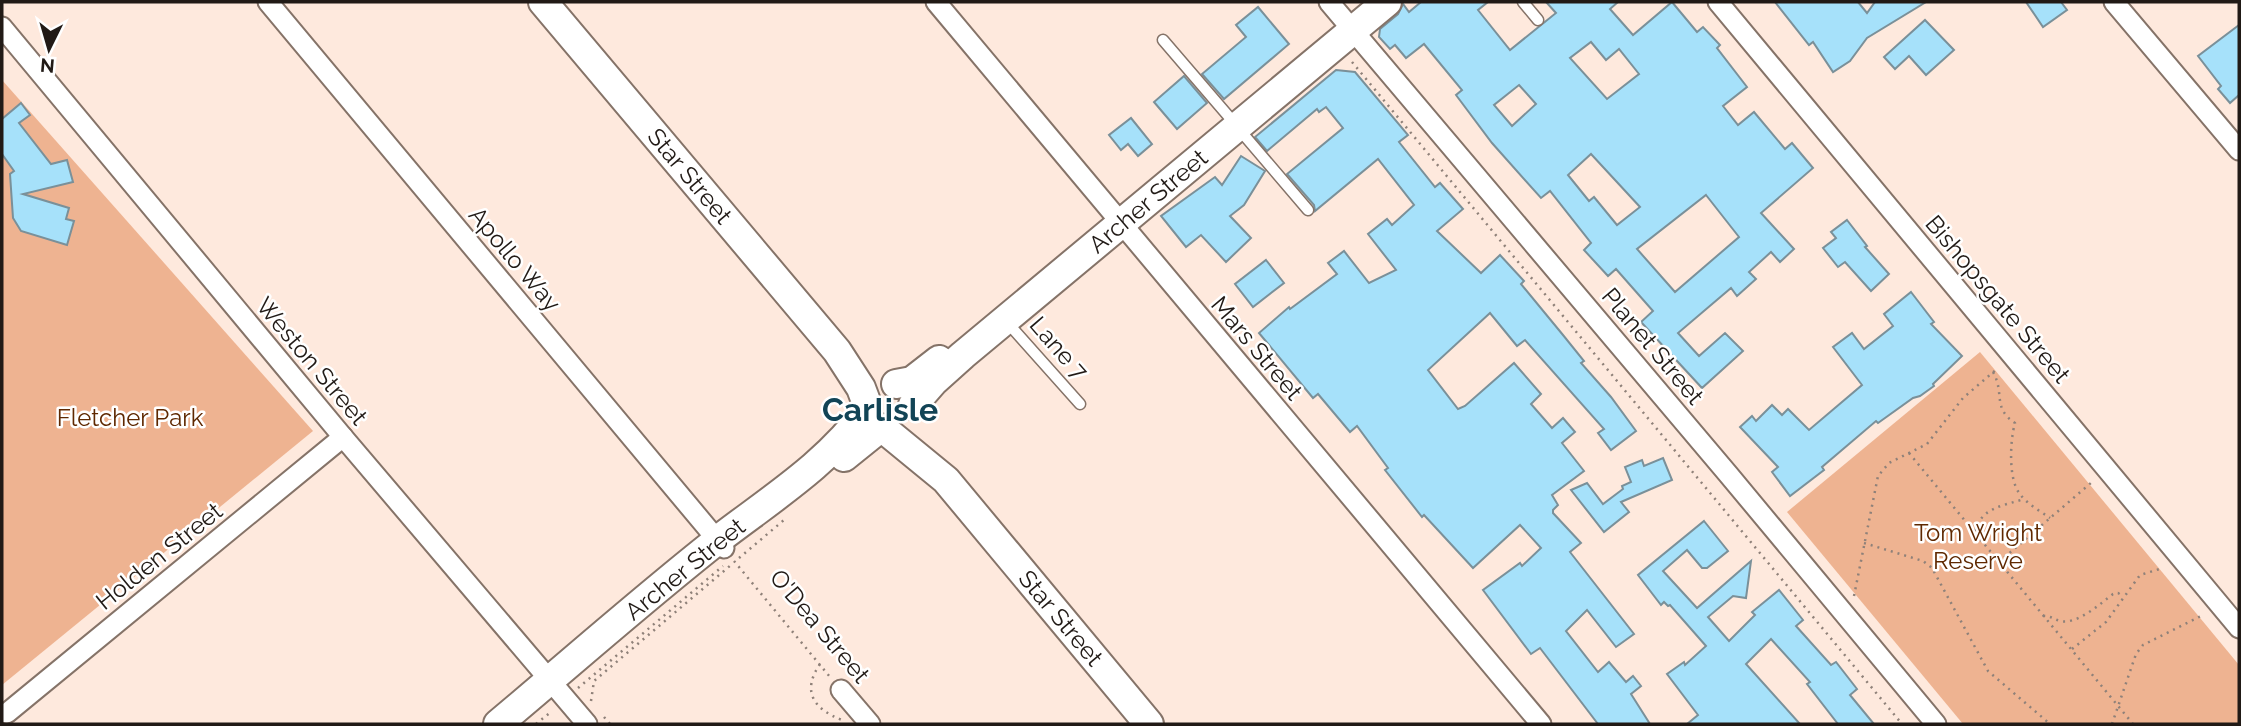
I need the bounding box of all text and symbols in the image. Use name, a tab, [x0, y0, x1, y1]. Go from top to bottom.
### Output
north arrow	[14, 14, 84, 84]
text: N	[39, 54, 56, 78]
street label: Star Street	[642, 122, 738, 230]
street label: Archer Street	[1083, 143, 1213, 259]
street label: Apollo Way	[463, 201, 567, 317]
street label: Bishopsgate Street	[1919, 209, 2077, 389]
street label: Planet Street	[1596, 282, 1710, 410]
street label: Mars Street	[1205, 290, 1309, 406]
street label: Weston Street	[250, 291, 374, 431]
street label: Lane 7	[1024, 311, 1094, 386]
district label: Carlisle	[822, 391, 938, 428]
park label: Fletcher Park	[57, 403, 204, 432]
street label: Holden Street	[90, 496, 228, 616]
street label: Archer Street	[619, 512, 751, 626]
park label: Tom Wright Reserve	[1914, 518, 2042, 575]
street label: O'Dea Street	[764, 563, 876, 689]
street label: Star Street	[1013, 564, 1109, 672]

